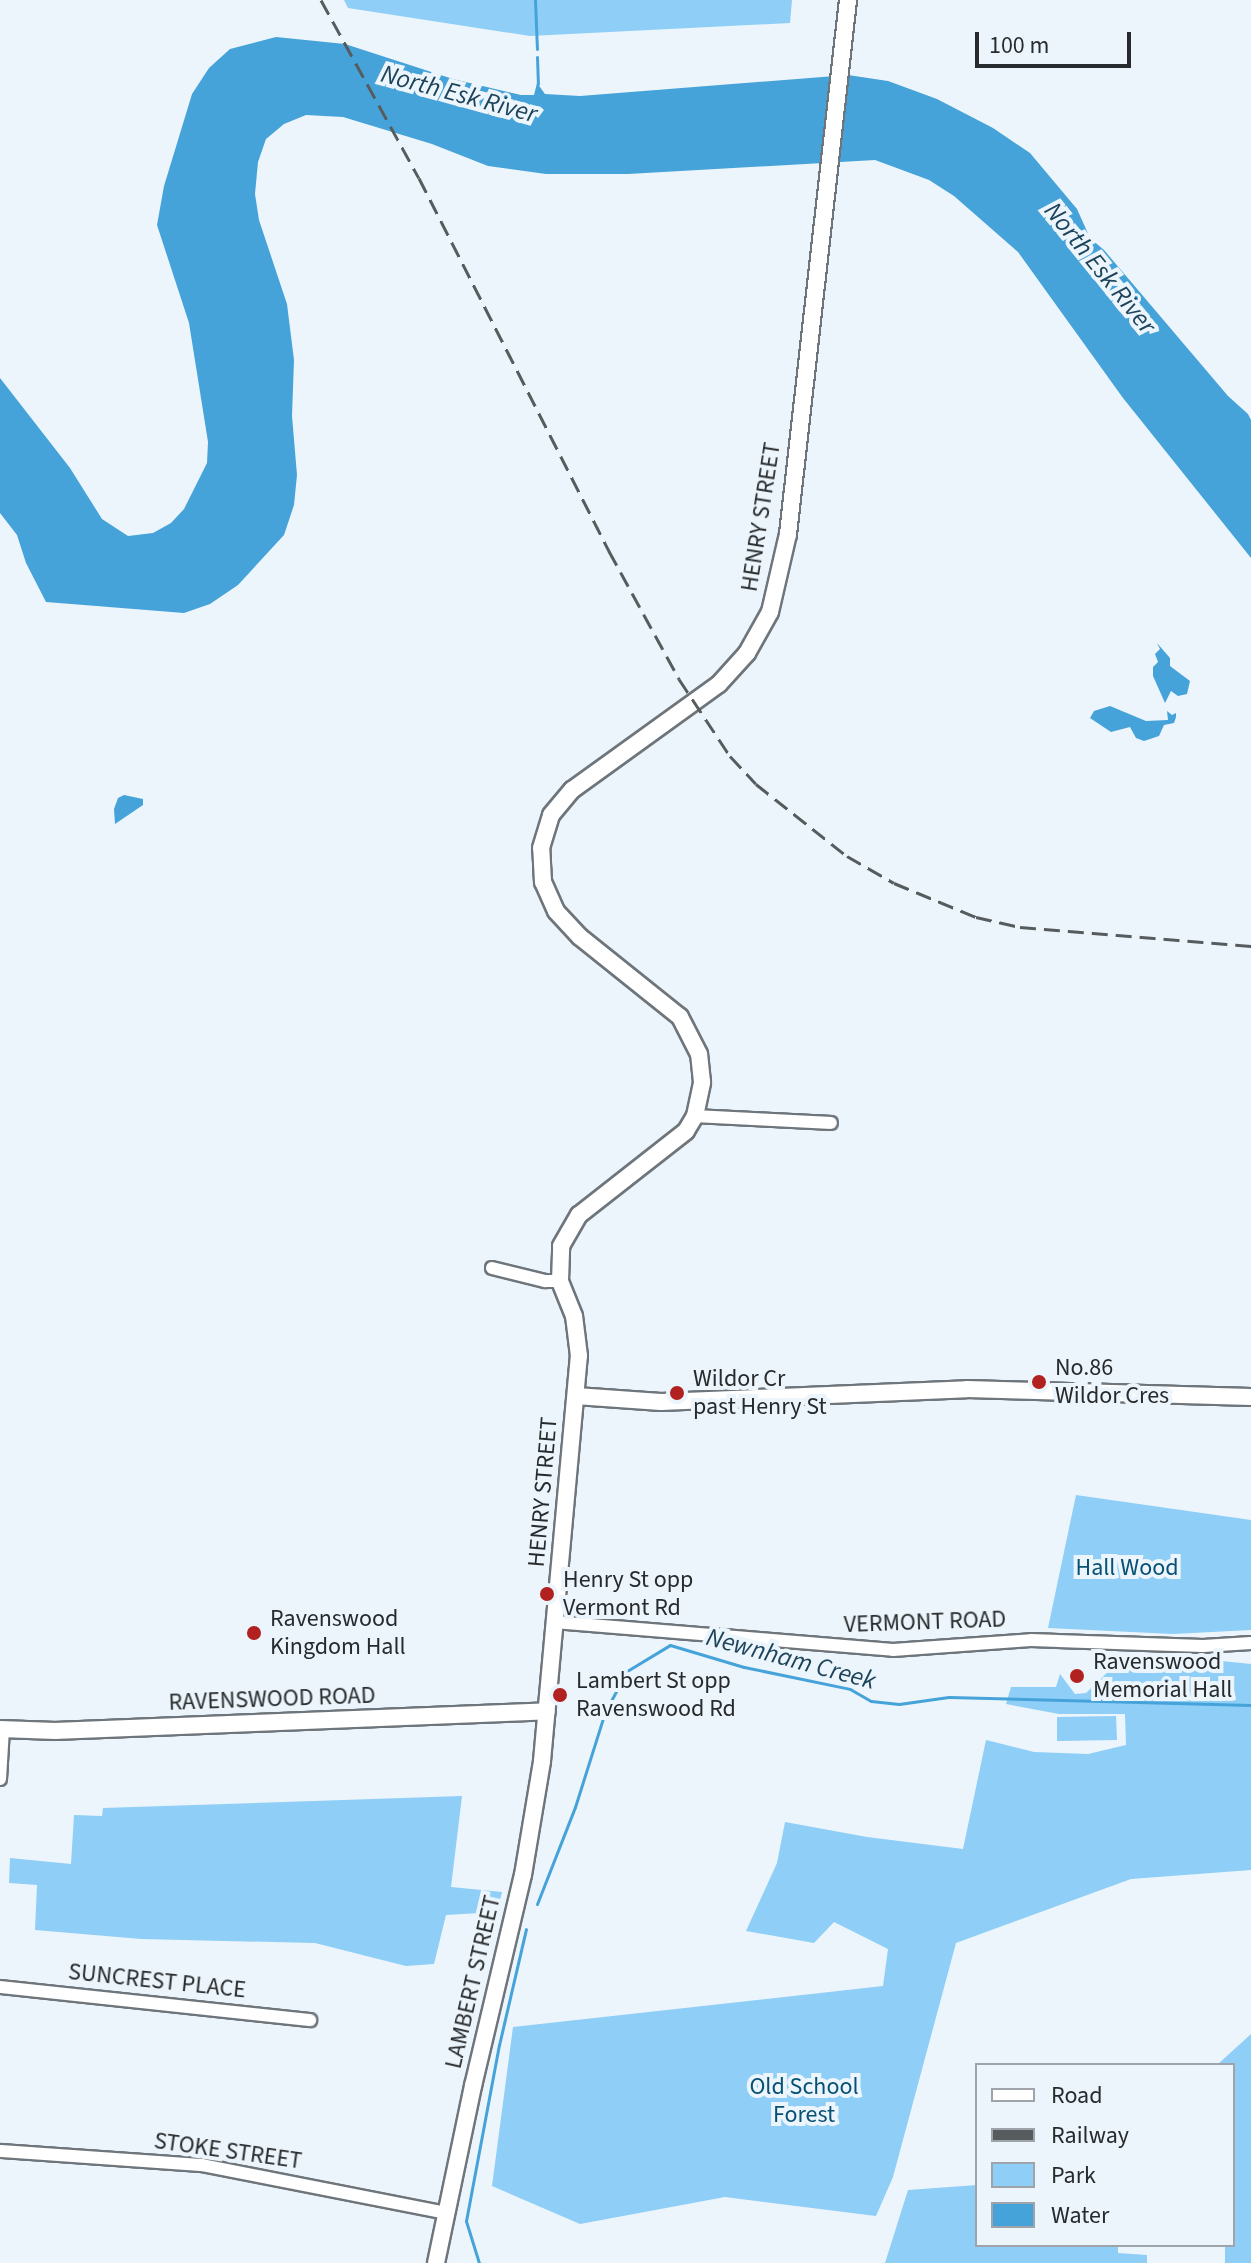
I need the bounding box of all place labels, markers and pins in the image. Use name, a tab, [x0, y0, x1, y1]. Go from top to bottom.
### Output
place label: No.86 Wildor Cres	[1055, 1354, 1169, 1410]
place label: Wildor Cr past Henry St	[693, 1365, 827, 1421]
marker: No.86 Wildor Cres	[1030, 1373, 1048, 1391]
marker: Wildor Cr past Henry St	[668, 1384, 686, 1402]
place label: Henry St opp Vermont Rd	[563, 1566, 693, 1622]
marker: Henry St opp Vermont Rd	[538, 1585, 556, 1603]
place label: Ravenswood Kingdom Hall	[270, 1605, 406, 1661]
marker: Ravenswood Kingdom Hall	[245, 1624, 263, 1642]
place label: Ravenswood Memorial Hall	[1093, 1648, 1232, 1704]
place label: Lambert St opp Ravenswood Rd	[576, 1667, 736, 1723]
marker: Ravenswood Memorial Hall	[1068, 1667, 1086, 1685]
marker: Lambert St opp Ravenswood Rd	[551, 1686, 569, 1704]

